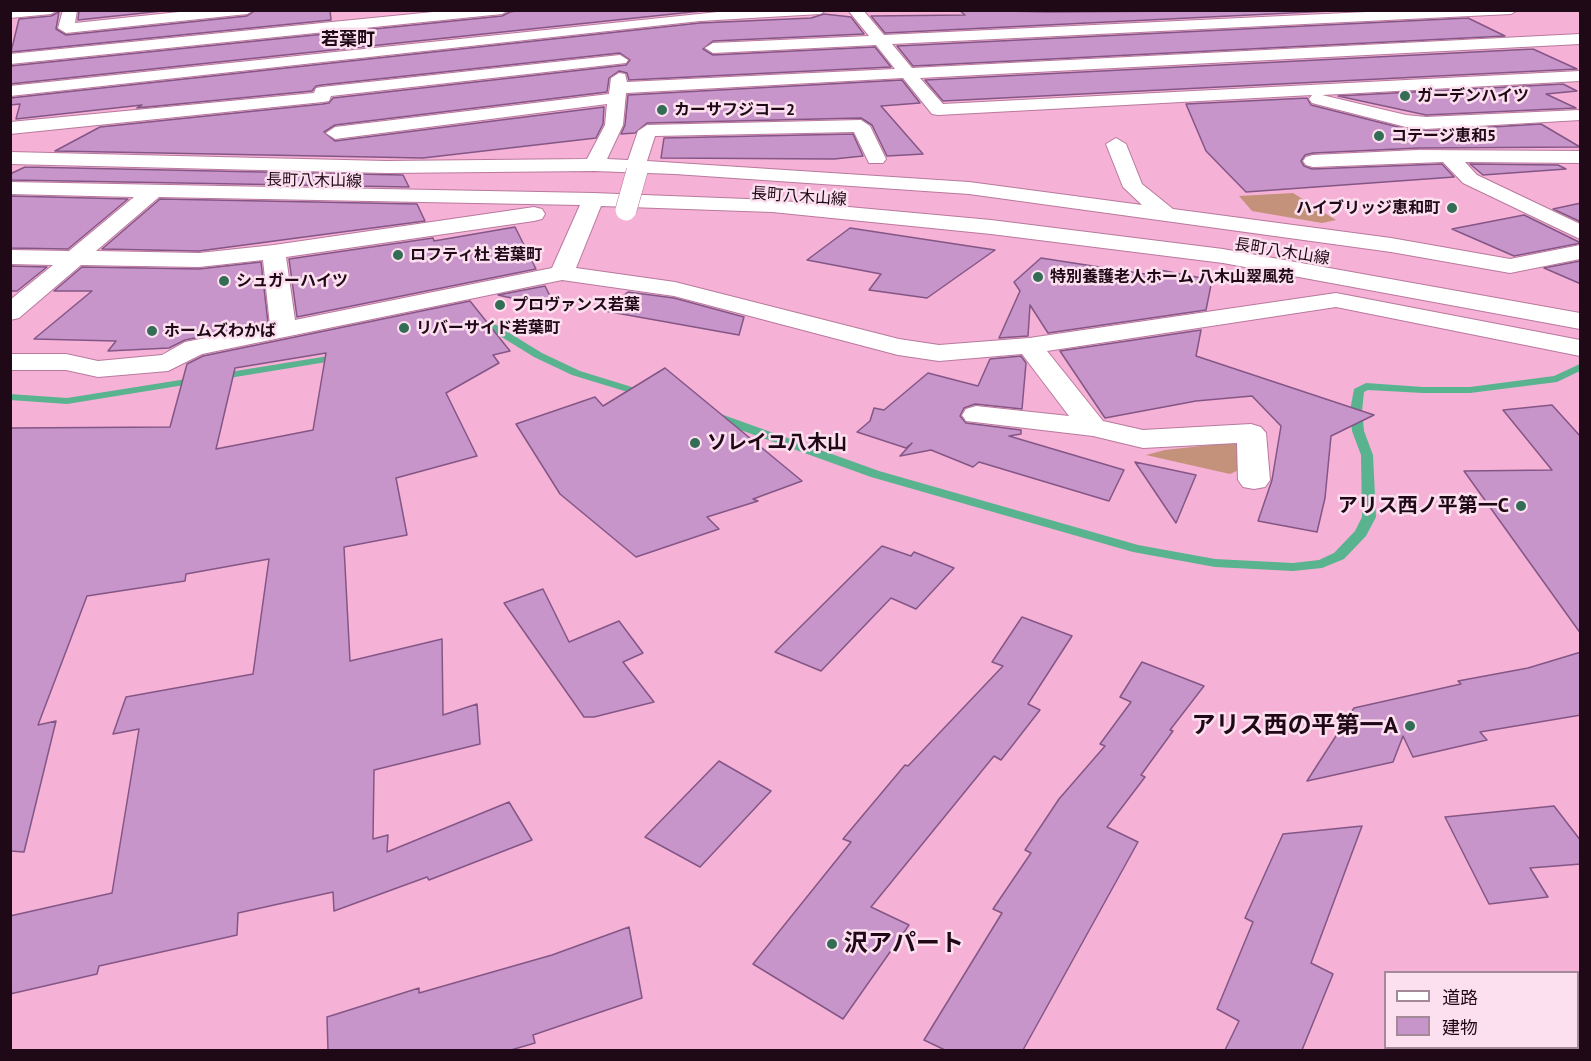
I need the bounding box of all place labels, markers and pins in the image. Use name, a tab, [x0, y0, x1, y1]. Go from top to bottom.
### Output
place label: ガーデンハイツ	[1417, 86, 1529, 106]
marker: ガーデンハイツ	[1398, 89, 1412, 103]
place label: カーサフジコー2	[674, 100, 795, 120]
marker: カーサフジコー2	[655, 103, 669, 117]
place label: コテージ恵和5	[1391, 126, 1496, 146]
marker: コテージ恵和5	[1372, 129, 1386, 143]
place label: ハイブリッジ恵和町	[1296, 198, 1440, 218]
marker: ハイブリッジ恵和町	[1445, 201, 1459, 215]
place label: ロフティ杜 若葉町	[410, 245, 542, 265]
marker: ロフティ杜 若葉町	[391, 248, 405, 262]
place label: 特別養護老人ホーム 八木山翠風苑	[1050, 267, 1294, 287]
marker: 特別養護老人ホーム 八木山翠風苑	[1031, 270, 1045, 284]
place label: シュガーハイツ	[236, 271, 348, 291]
marker: シュガーハイツ	[217, 274, 231, 288]
place label: プロヴァンス若葉	[512, 295, 640, 315]
marker: プロヴァンス若葉	[493, 298, 507, 312]
place label: リバーサイド若葉町	[416, 318, 560, 338]
place label: ホームズわかば	[164, 321, 276, 341]
marker: リバーサイド若葉町	[397, 321, 411, 335]
marker: ホームズわかば	[145, 324, 159, 338]
place label: ソレイユ八木山	[707, 431, 847, 455]
marker: ソレイユ八木山	[688, 436, 702, 450]
place label: アリス西ノ平第一C	[1338, 494, 1509, 518]
marker: アリス西ノ平第一C	[1514, 499, 1528, 513]
place label: アリス西の平第一A	[1191, 712, 1398, 740]
marker: アリス西の平第一A	[1403, 719, 1417, 733]
place label: 沢アパート	[844, 930, 964, 958]
marker: 沢アパート	[825, 937, 839, 951]

